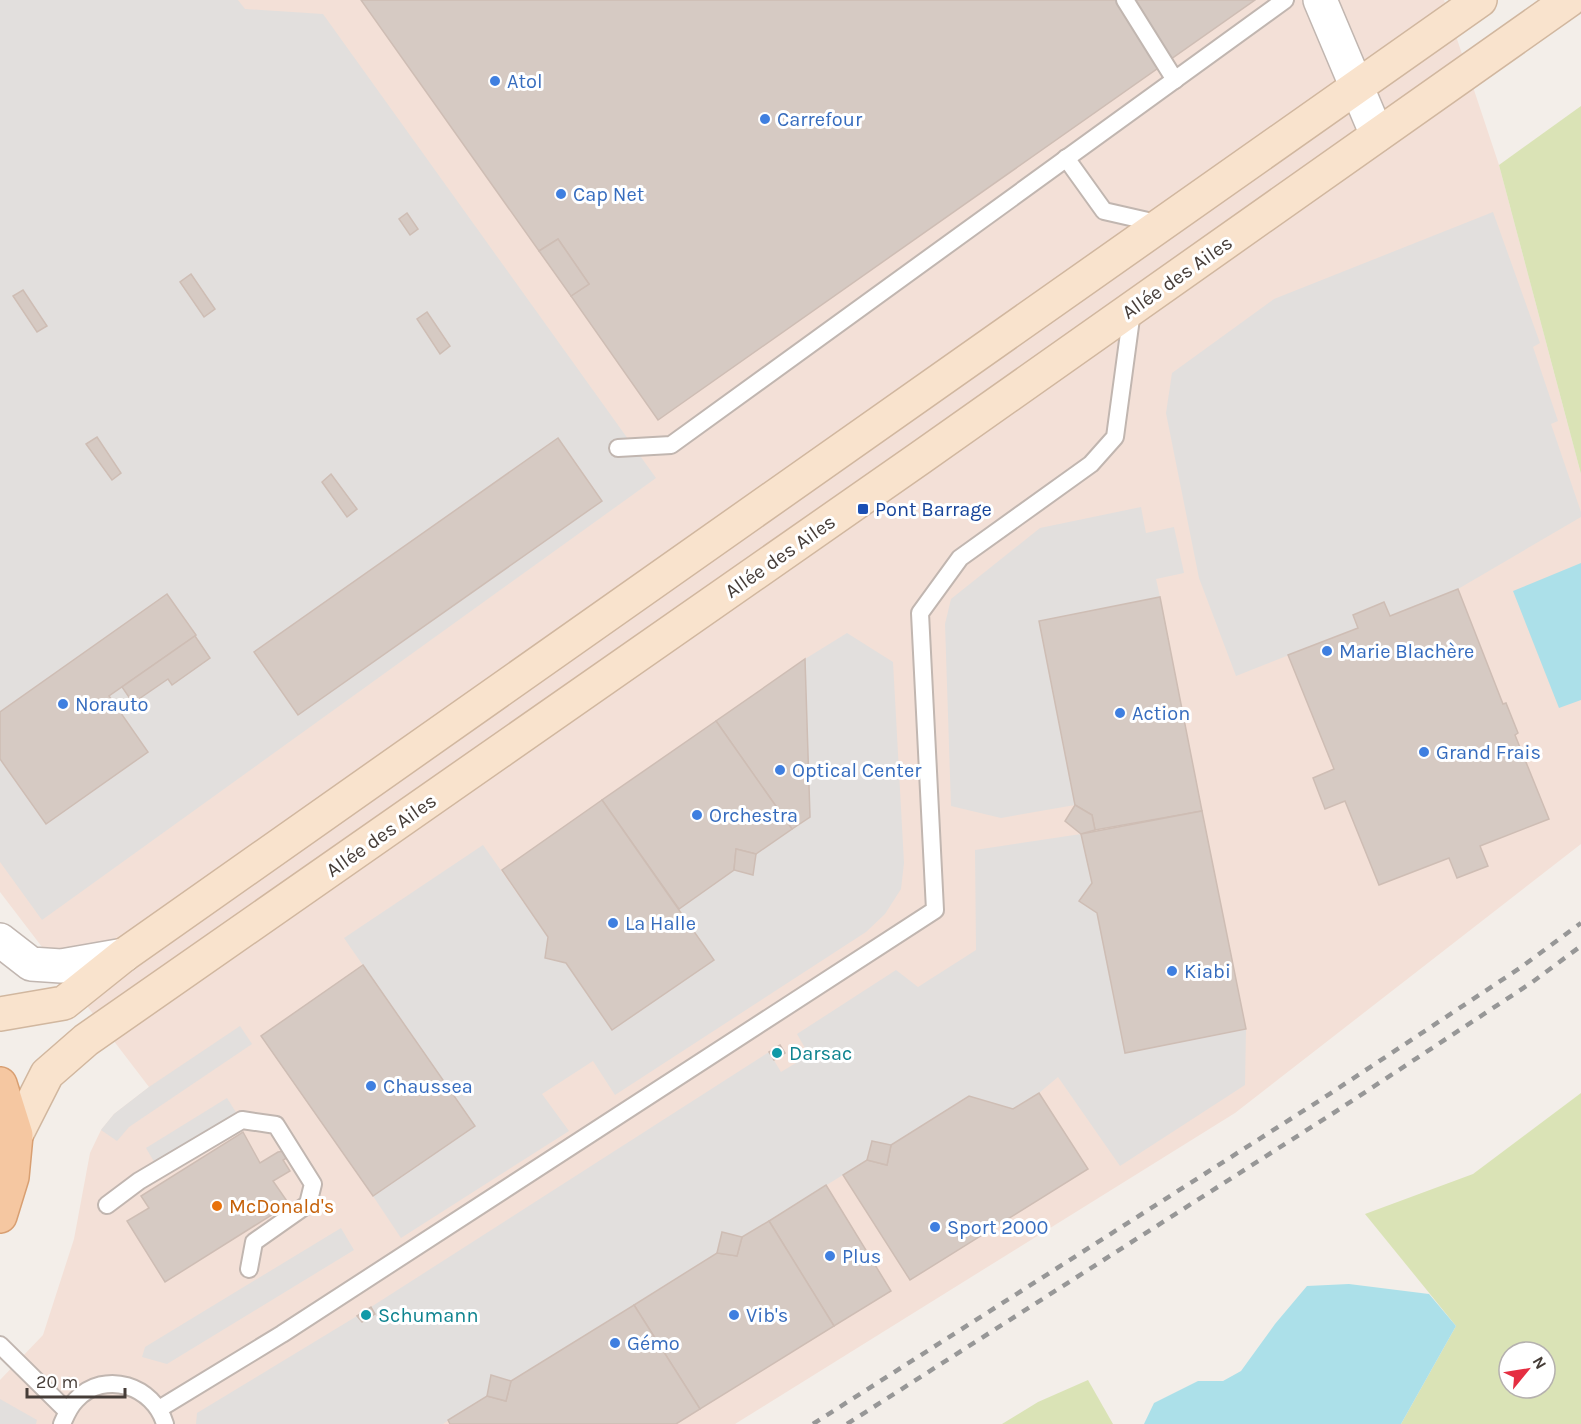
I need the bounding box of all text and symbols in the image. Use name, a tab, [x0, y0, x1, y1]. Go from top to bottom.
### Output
place label: Atol	[507, 70, 543, 93]
marker: Atol	[488, 74, 502, 88]
place label: Carrefour	[777, 108, 863, 131]
marker: Carrefour	[758, 112, 772, 126]
place label: Cap Net	[573, 183, 645, 206]
marker: Cap Net	[554, 187, 568, 201]
street label: Allée des Ailes	[1118, 231, 1237, 324]
place label: Pont Barrage	[875, 498, 992, 521]
marker: Pont Barrage	[856, 502, 870, 516]
street label: Allée des Ailes	[721, 510, 840, 603]
place label: Marie Blachère	[1339, 640, 1474, 663]
marker: Marie Blachère	[1320, 644, 1334, 658]
place label: Norauto	[75, 693, 148, 716]
marker: Norauto	[56, 697, 70, 711]
place label: Action	[1132, 702, 1190, 725]
marker: Action	[1113, 706, 1127, 720]
place label: Grand Frais	[1436, 741, 1541, 764]
marker: Grand Frais	[1417, 745, 1431, 759]
place label: Optical Center	[792, 759, 922, 782]
marker: Optical Center	[773, 763, 787, 777]
street label: Allée des Ailes	[322, 789, 441, 882]
place label: Orchestra	[709, 804, 798, 827]
marker: Orchestra	[690, 808, 704, 822]
place label: La Halle	[625, 912, 696, 935]
marker: La Halle	[606, 916, 620, 930]
place label: Kiabi	[1184, 960, 1231, 983]
marker: Kiabi	[1165, 964, 1179, 978]
place label: Darsac	[789, 1042, 852, 1065]
marker: Darsac	[770, 1046, 784, 1060]
place label: Chaussea	[383, 1075, 473, 1098]
marker: Chaussea	[364, 1079, 378, 1093]
place label: McDonald's	[229, 1195, 334, 1218]
marker: McDonald's	[210, 1199, 224, 1213]
place label: Sport 2000	[947, 1216, 1048, 1239]
marker: Sport 2000	[928, 1220, 942, 1234]
place label: Plus	[842, 1245, 881, 1268]
marker: Plus	[823, 1249, 837, 1263]
place label: Schumann	[378, 1304, 478, 1327]
place label: Vib's	[746, 1304, 788, 1327]
marker: Schumann	[359, 1308, 373, 1322]
marker: Vib's	[727, 1308, 741, 1322]
place label: Gémo	[627, 1332, 680, 1355]
marker: Gémo	[608, 1336, 622, 1350]
north arrow	[1497, 1340, 1557, 1400]
text: N	[1528, 1353, 1551, 1372]
scale bar	[27, 1361, 124, 1399]
text: 20 m	[36, 1371, 78, 1393]

